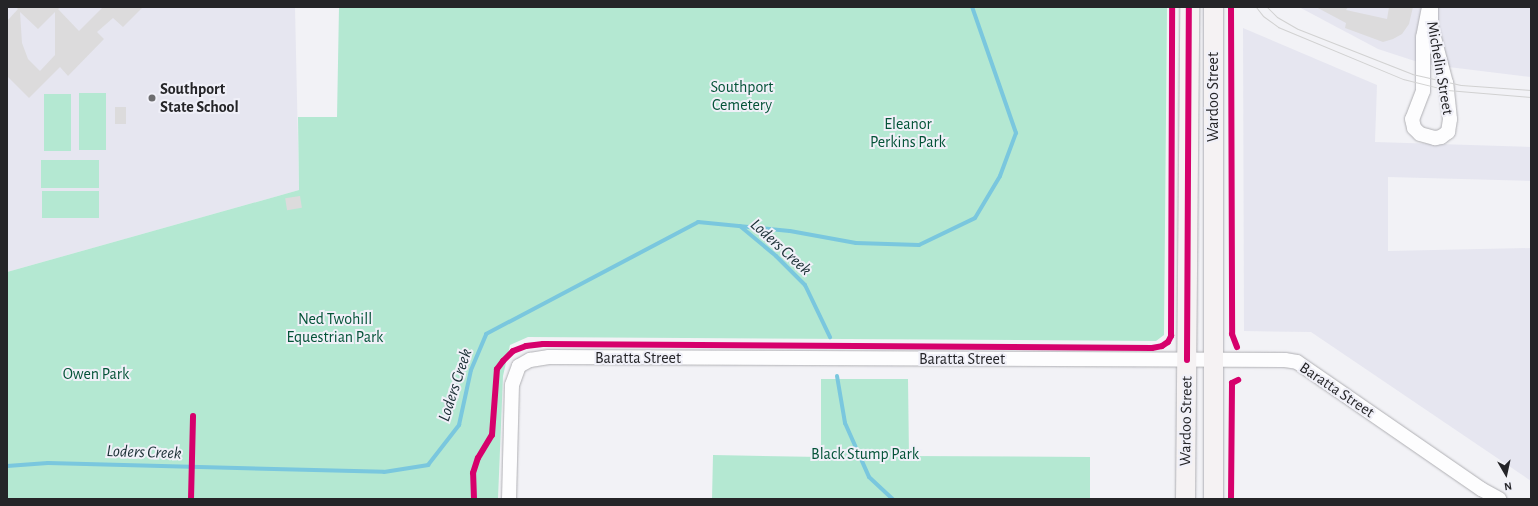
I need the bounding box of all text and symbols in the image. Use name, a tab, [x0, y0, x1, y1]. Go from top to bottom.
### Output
street label: Michelin Street	[1422, 20, 1458, 116]
street label: Wardoo Street	[1203, 52, 1223, 142]
park label: Southport Cemetery	[711, 77, 773, 115]
place label: Southport State School	[160, 79, 239, 117]
marker: Southport State School	[147, 93, 157, 103]
park label: Eleanor Perkins Park	[870, 114, 946, 152]
water label: Loders Creek	[746, 214, 816, 280]
park label: Ned Twohill Equestrian Park	[287, 309, 383, 347]
water label: Loders Creek	[434, 346, 476, 424]
street label: Baratta Street	[595, 348, 681, 368]
street label: Baratta Street	[919, 349, 1005, 369]
street label: Baratta Street	[1296, 358, 1378, 422]
park label: Owen Park	[63, 364, 129, 384]
street label: Wardoo Street	[1176, 376, 1196, 466]
water label: Loders Creek	[106, 440, 182, 464]
park label: Black Stump Park	[811, 444, 919, 464]
north arrow	[1486, 454, 1526, 494]
text: N	[1503, 480, 1513, 492]

